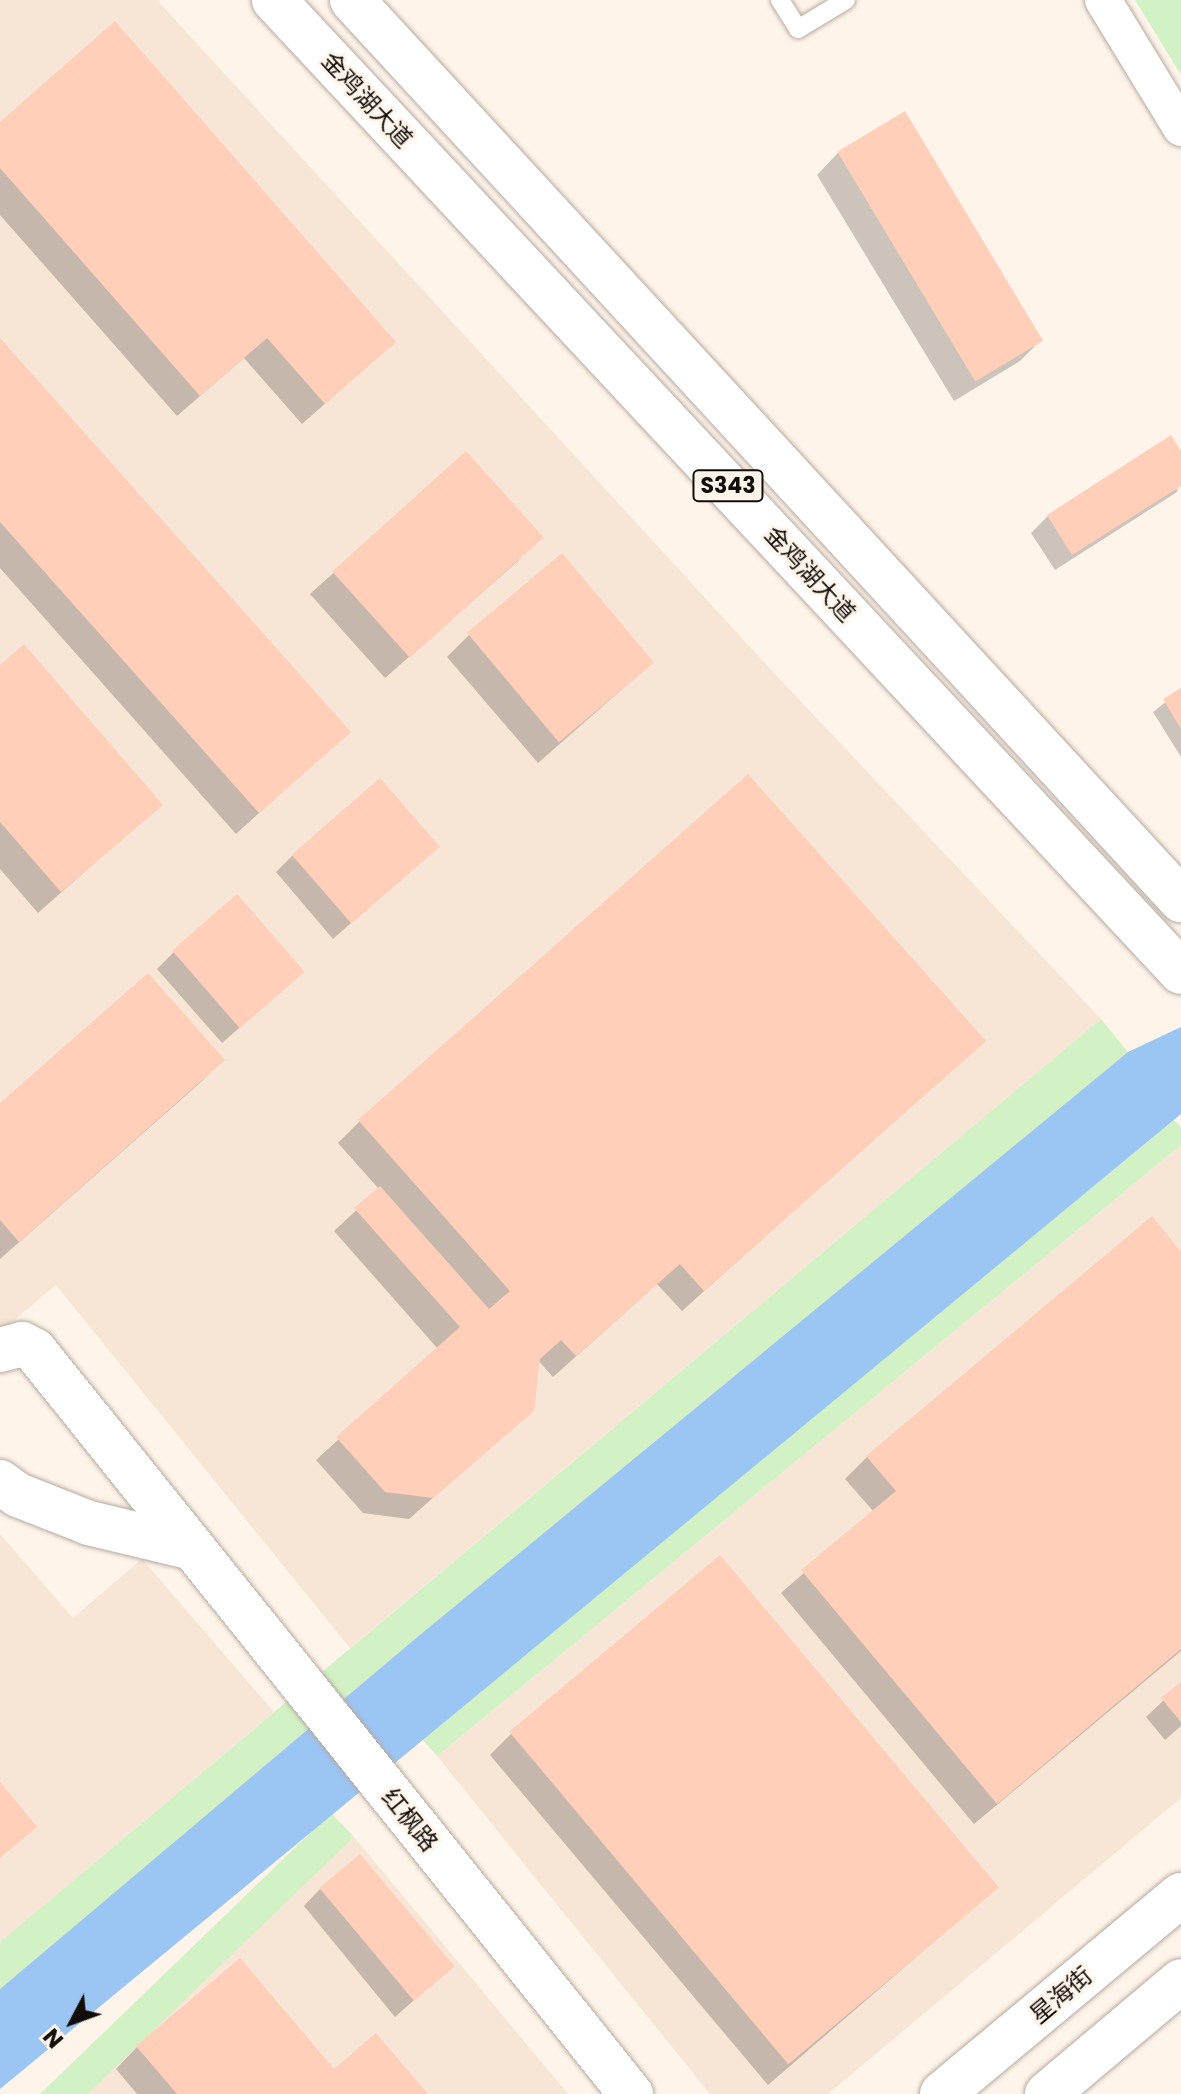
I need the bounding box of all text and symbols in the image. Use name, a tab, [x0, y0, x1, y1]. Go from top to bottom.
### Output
street label: 金鸡湖大道	[316, 46, 418, 154]
road number: S343	[692, 468, 764, 504]
street label: 金鸡湖大道	[759, 520, 861, 628]
street label: 红枫路	[376, 1783, 444, 1857]
street label: 星海街	[1024, 1961, 1098, 2029]
north arrow	[32, 1982, 112, 2062]
text: N	[36, 2022, 71, 2054]

